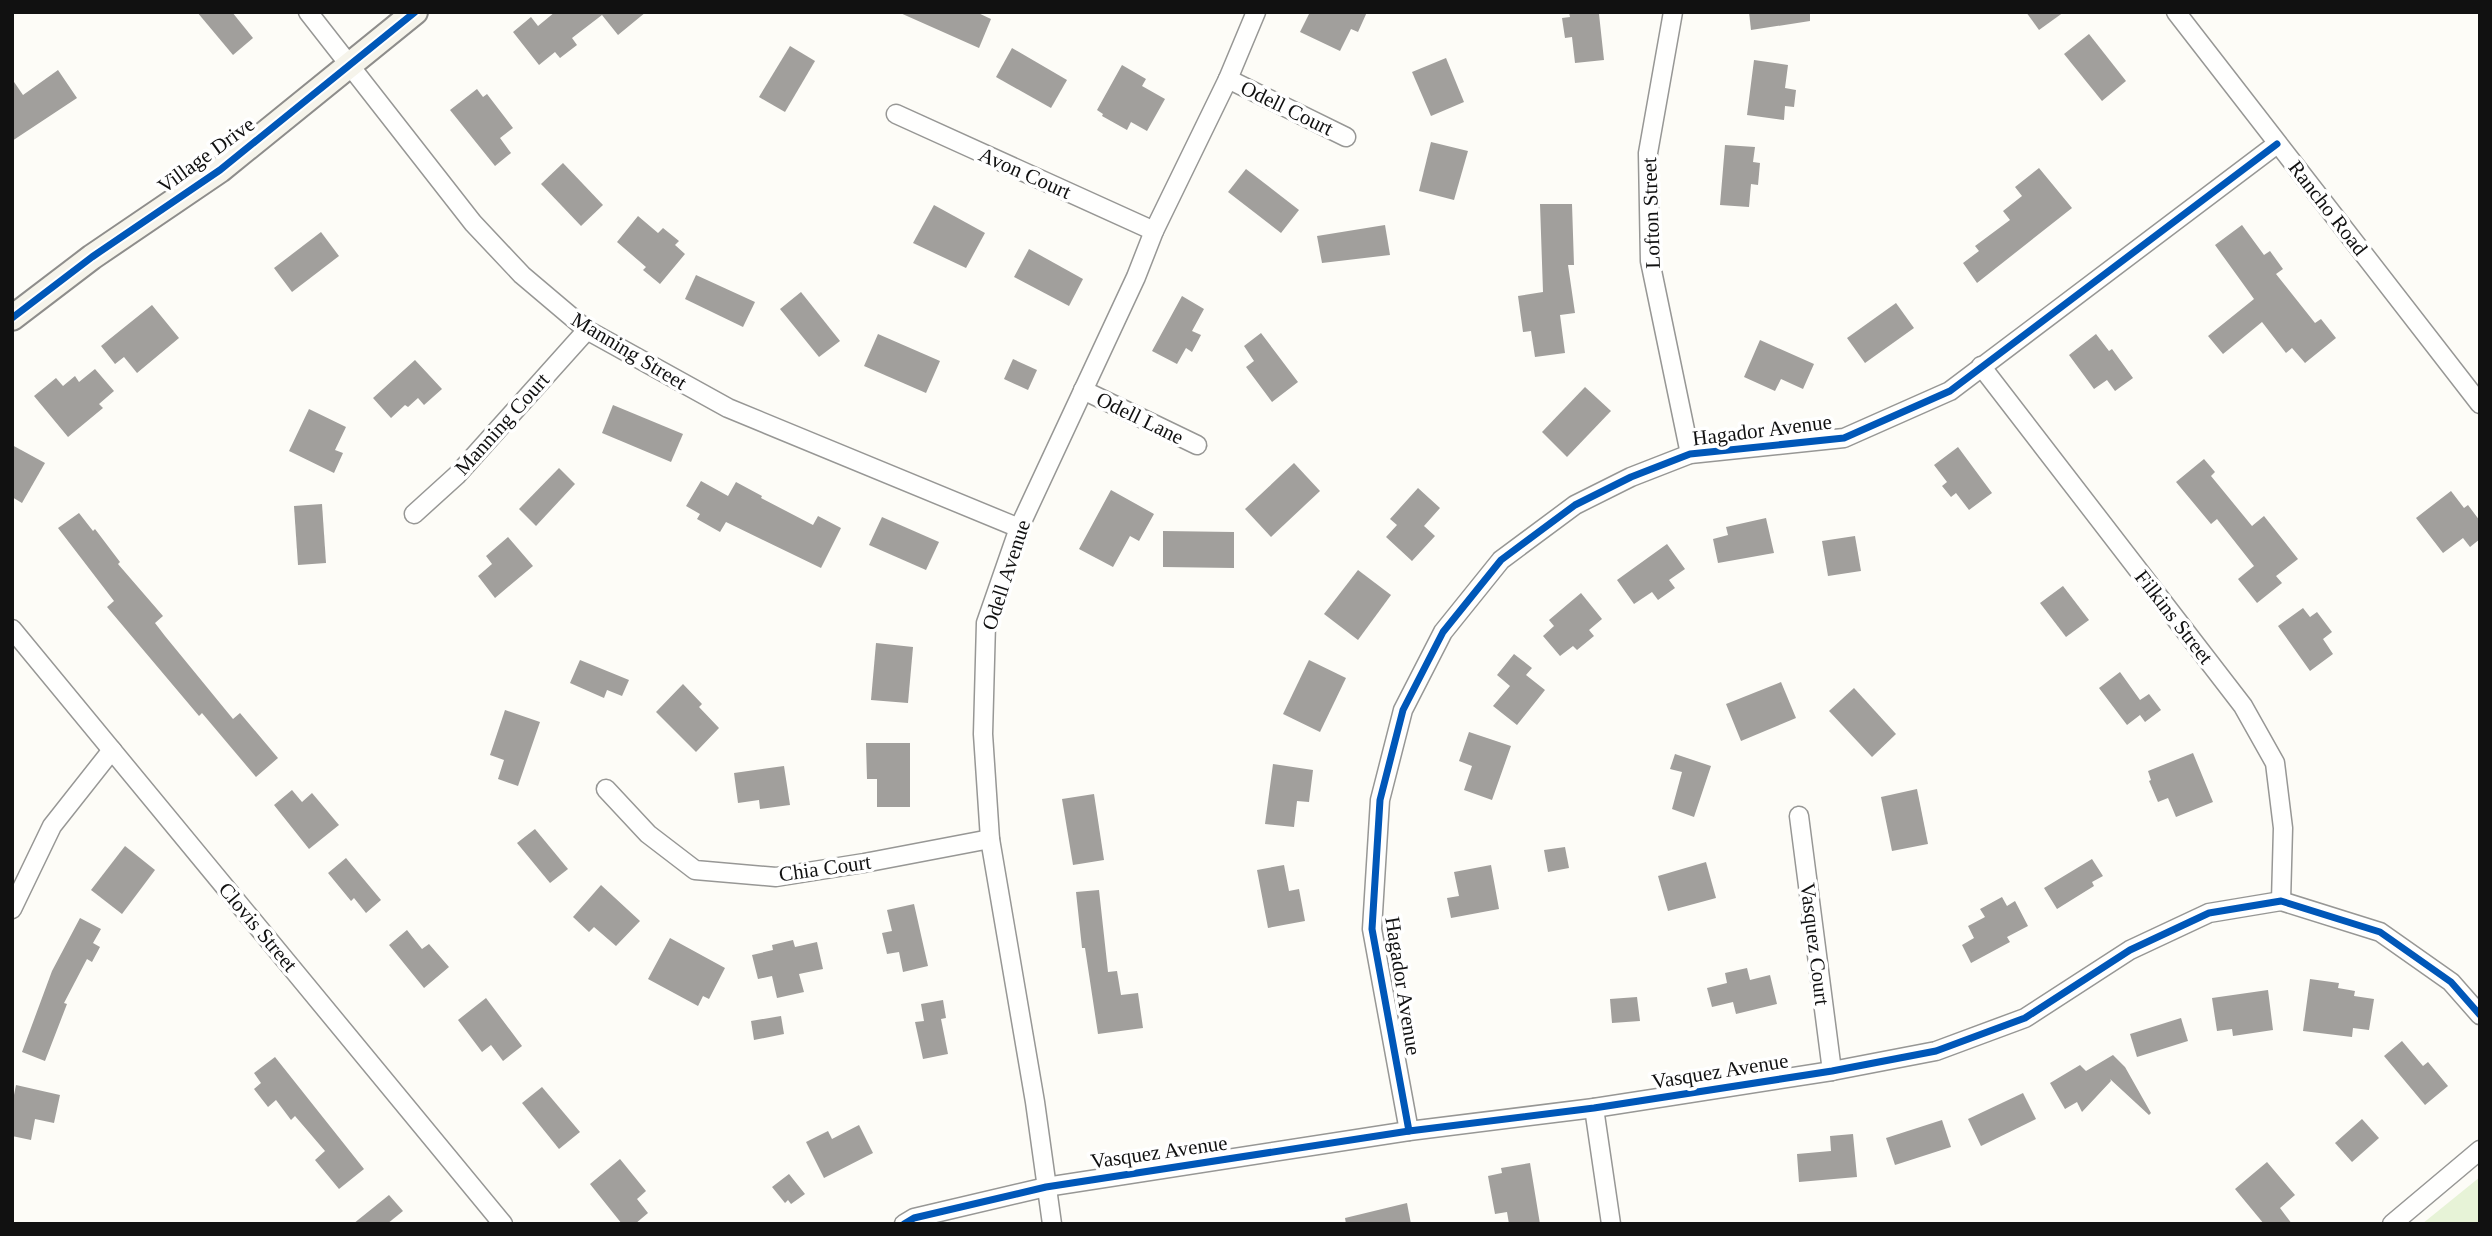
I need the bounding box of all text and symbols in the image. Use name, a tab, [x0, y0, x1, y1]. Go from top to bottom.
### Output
street label: Odell Court	[1237, 75, 1337, 141]
street label: Village Drive	[153, 112, 259, 198]
street label: Avon Court	[975, 142, 1075, 204]
street label: Rancho Road	[2284, 156, 2373, 261]
street label: Lofton Street	[1637, 157, 1665, 269]
street label: Manning Street	[567, 307, 691, 395]
street label: Manning Court	[450, 368, 554, 480]
street label: Odell Lane	[1093, 387, 1187, 449]
street label: Hagador Avenue	[1691, 410, 1833, 450]
street label: Odell Avenue	[977, 517, 1035, 633]
street label: Filkins Street	[2130, 565, 2218, 669]
street label: Chia Court	[777, 850, 873, 886]
street label: Clovis Street	[214, 878, 302, 977]
street label: Vasquez Court	[1796, 881, 1834, 1007]
street label: Hagador Avenue	[1380, 915, 1426, 1057]
street label: Vasquez Avenue	[1650, 1048, 1790, 1094]
street label: Vasquez Avenue	[1089, 1131, 1229, 1173]

